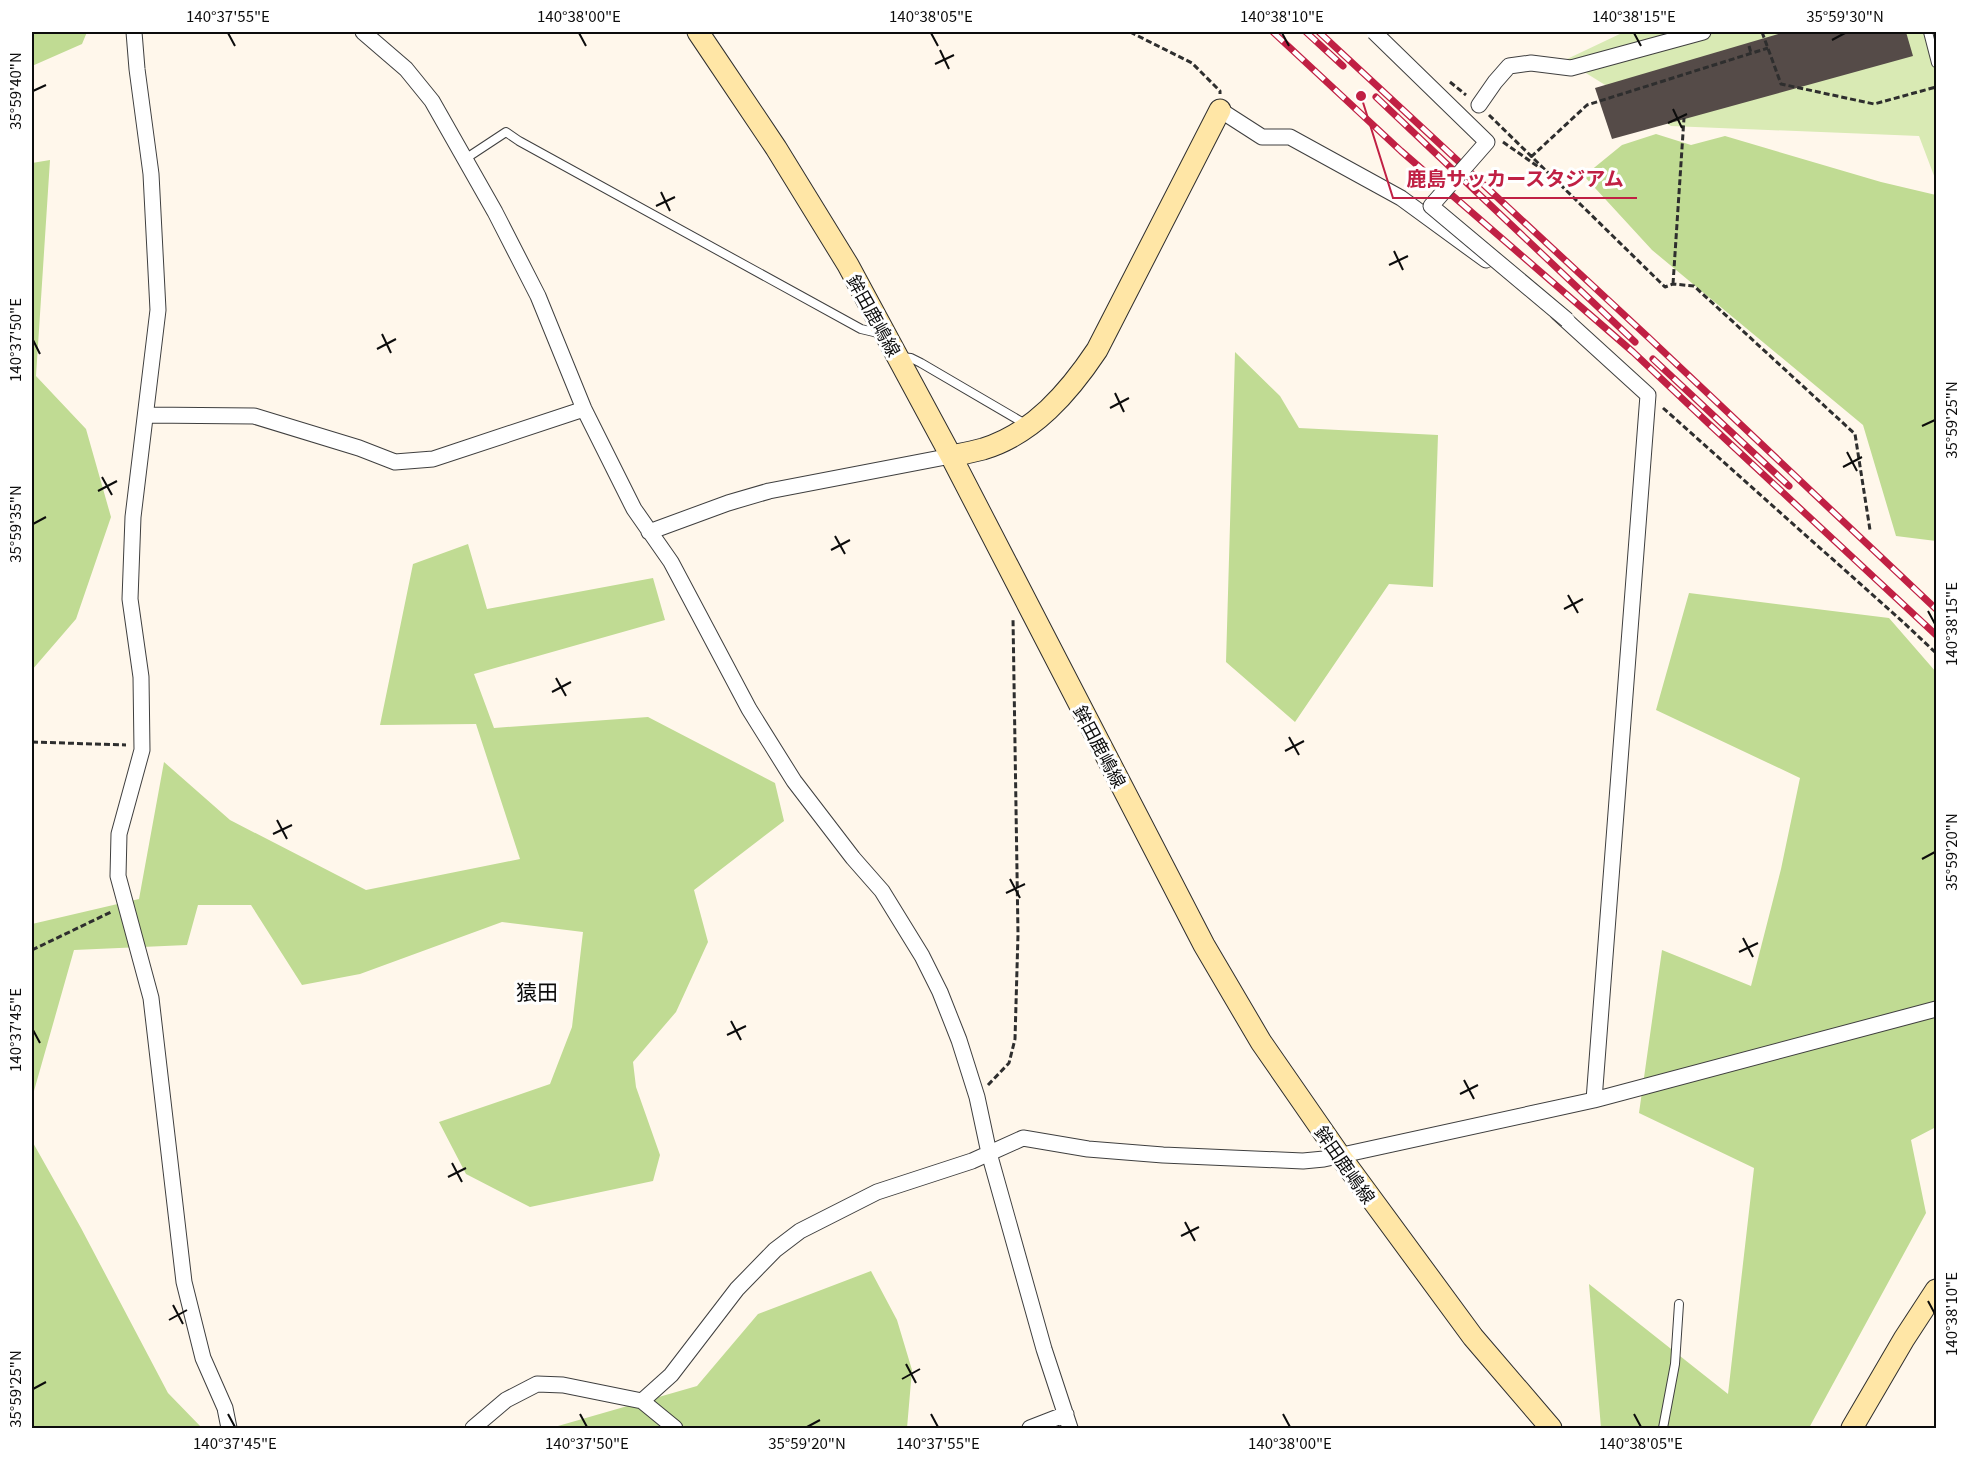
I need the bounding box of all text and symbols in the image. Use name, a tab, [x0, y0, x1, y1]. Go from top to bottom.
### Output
text: 140°37'55"E	[186, 5, 270, 26]
text: 140°38'00"E	[537, 5, 621, 26]
text: 140°38'05"E	[889, 5, 973, 26]
text: 140°38'10"E	[1240, 5, 1324, 26]
text: 140°38'15"E	[1592, 5, 1676, 26]
text: 35°59'30"N	[1806, 5, 1884, 26]
text: 35°59'40"N	[4, 52, 25, 130]
callout: 鹿島サッカースタジアム	[1393, 160, 1637, 198]
text: 鹿島サッカースタジアム	[1406, 163, 1624, 192]
street label: 鉾田鹿嶋線	[842, 269, 908, 361]
text: 140°37'50"E	[4, 298, 25, 382]
text: 35°59'25"N	[1940, 381, 1961, 459]
text: 35°59'35"N	[4, 485, 25, 563]
text: 140°38'15"E	[1940, 582, 1961, 666]
street label: 鉾田鹿嶋線	[1068, 700, 1134, 792]
text: 35°59'20"N	[1940, 813, 1961, 891]
district label: 猿田	[516, 976, 558, 1006]
text: 140°37'45"E	[4, 988, 25, 1072]
street label: 鉾田鹿嶋線	[1310, 1120, 1382, 1208]
text: 140°38'10"E	[1940, 1272, 1961, 1356]
text: 35°59'25"N	[4, 1350, 25, 1428]
text: 140°37'45"E	[193, 1432, 277, 1453]
text: 140°37'50"E	[545, 1432, 629, 1453]
text: 35°59'20"N	[768, 1432, 846, 1453]
text: 140°37'55"E	[896, 1432, 980, 1453]
text: 140°38'00"E	[1248, 1432, 1332, 1453]
text: 140°38'05"E	[1599, 1432, 1683, 1453]

